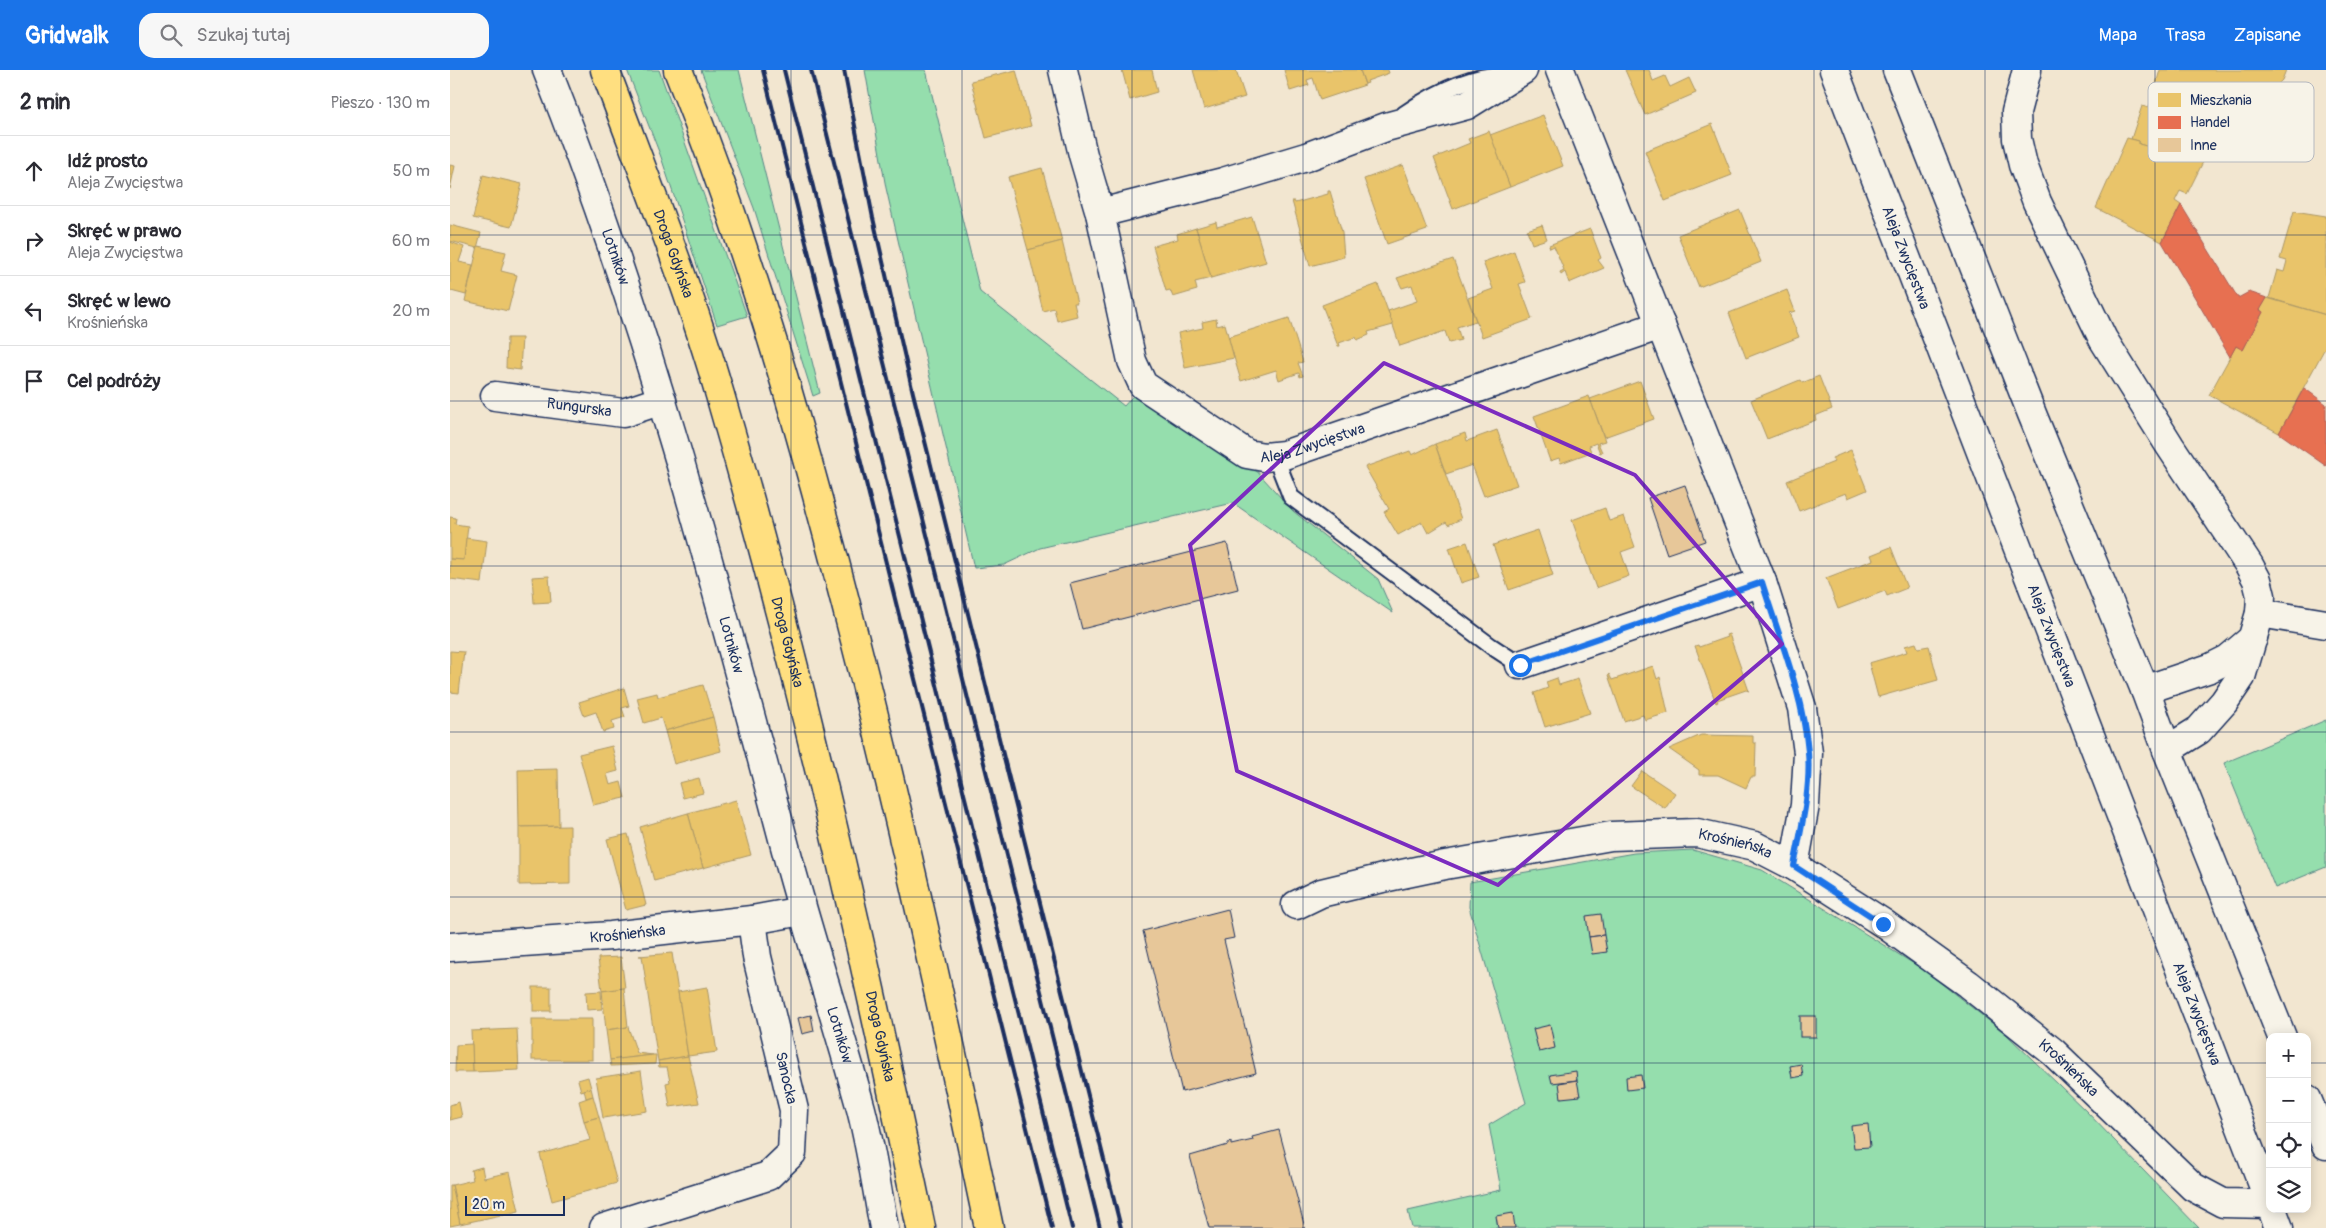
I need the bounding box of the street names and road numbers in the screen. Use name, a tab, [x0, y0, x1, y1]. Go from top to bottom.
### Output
street label: Aleja Zwycięstwa	[1878, 203, 1935, 312]
street label: Droga Gdyńska	[649, 207, 698, 300]
street label: Lotników	[597, 226, 634, 287]
street label: Rungurska	[546, 393, 613, 421]
street label: Aleja Zwycięstwa	[1259, 418, 1367, 467]
street label: Aleja Zwycięstwa	[2023, 581, 2080, 690]
street label: Droga Gdyńska	[767, 595, 808, 689]
street label: Lotników	[715, 614, 748, 675]
street label: Krośnieńska	[1696, 824, 1776, 863]
street label: Krośnieńska	[589, 920, 666, 947]
street label: Aleja Zwycięstwa	[2169, 959, 2226, 1068]
street label: Droga Gdyńska	[861, 989, 899, 1084]
street label: Lotników	[822, 1004, 857, 1066]
street label: Krośnieńska	[2035, 1035, 2103, 1101]
street label: Sanocka	[771, 1050, 801, 1106]

